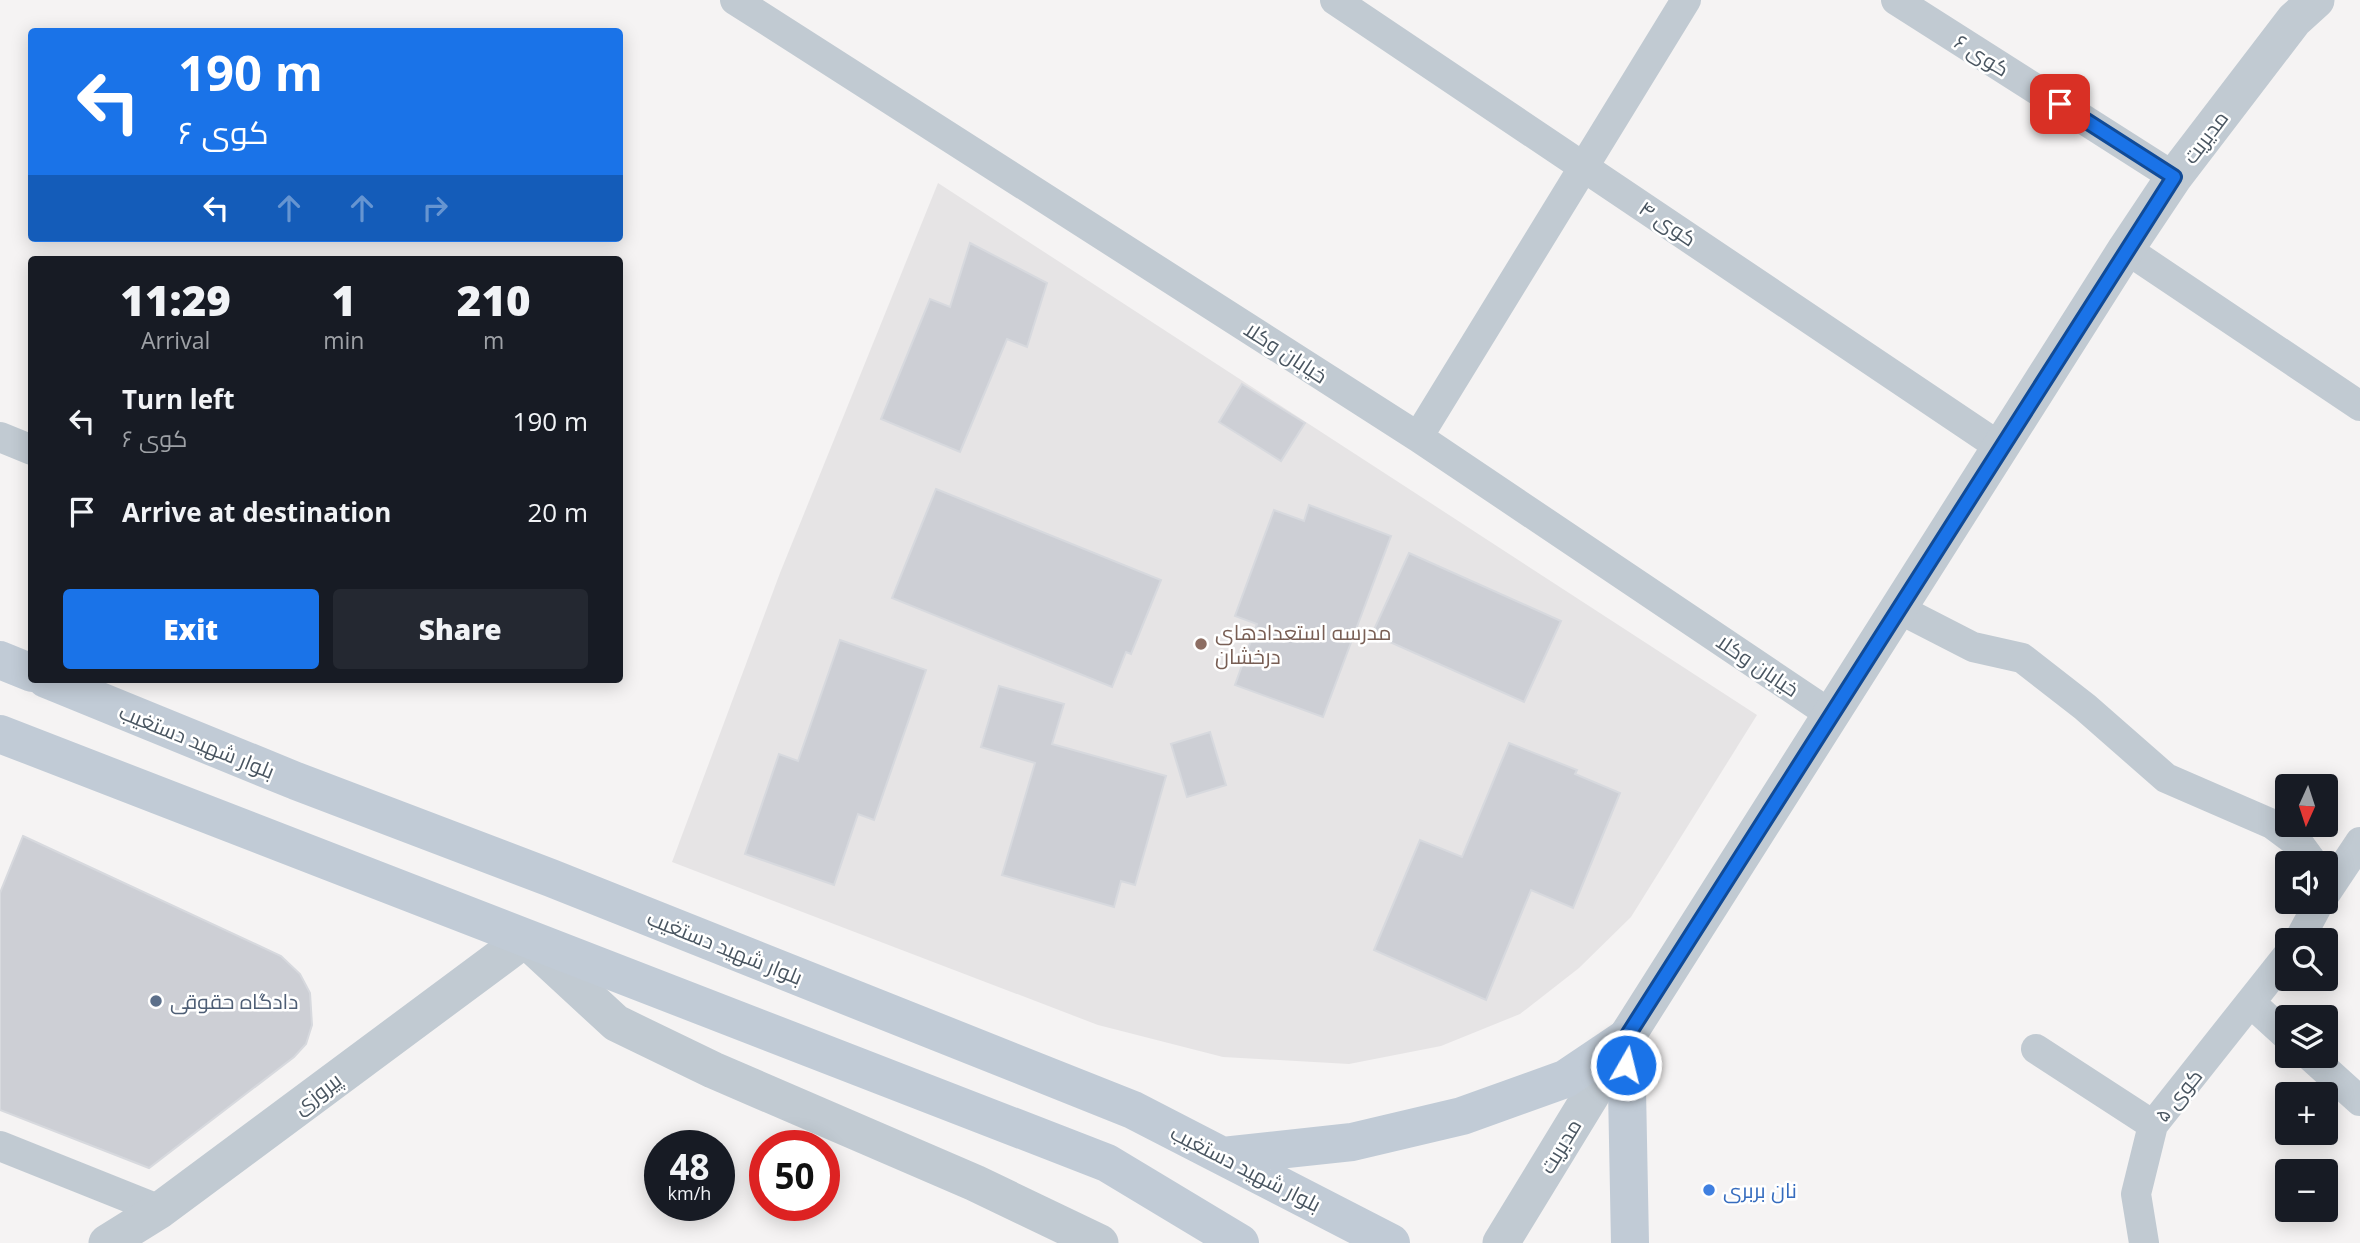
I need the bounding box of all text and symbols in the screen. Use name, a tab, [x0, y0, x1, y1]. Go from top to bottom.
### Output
street label: کوی ۶	[1949, 27, 2015, 83]
text: 190 m	[178, 39, 323, 105]
icon: left	[63, 56, 154, 147]
pin	[2030, 74, 2090, 134]
icon: arrive	[2041, 85, 2079, 123]
street label: مدیریت	[2176, 105, 2234, 169]
text: کوی ۶	[178, 110, 269, 153]
icon: left	[197, 189, 235, 227]
icon: ahead	[270, 189, 308, 227]
icon: ahead	[343, 189, 381, 227]
icon: right	[416, 189, 454, 227]
street label: کوی ۴	[1634, 194, 1702, 252]
text: 11:29	[120, 271, 231, 328]
text: 1	[332, 271, 356, 328]
text: 210	[457, 271, 531, 328]
street label: خیابان وکلا	[1239, 315, 1333, 389]
text: Arrival	[141, 324, 210, 356]
text: min	[323, 324, 364, 356]
text: m	[483, 324, 504, 356]
text: Turn left	[122, 381, 234, 417]
icon: left	[63, 402, 101, 440]
text: 190 m	[513, 403, 588, 439]
text: کوی ۶	[122, 422, 187, 454]
icon: arrive	[63, 493, 101, 531]
text: Arrive at destination	[122, 494, 391, 530]
text: 20 m	[527, 494, 588, 530]
button: Exit	[63, 589, 319, 669]
button: Share	[333, 589, 588, 669]
place label: مدرسه استعدادهای درخشان	[1215, 618, 1392, 670]
street label: خیابان وکلا	[1711, 627, 1805, 703]
marker: مدرسه استعدادهای درخشان	[1193, 636, 1209, 652]
street label: بلوار شهید دستغیب	[115, 697, 279, 785]
north arrow	[2275, 774, 2338, 836]
map controls	[2275, 774, 2338, 1222]
button: sound	[2275, 851, 2338, 914]
street label: بلوار شهید دستغیب	[643, 903, 807, 991]
button: search	[2275, 928, 2338, 991]
place label: دادگاه حقوقی	[170, 987, 298, 1015]
marker: دادگاه حقوقی	[148, 993, 164, 1009]
button: layers	[2275, 1005, 2338, 1068]
position arrow	[1589, 1028, 1663, 1102]
street label: کوی ۵	[2148, 1062, 2208, 1128]
street label: پیروزی	[287, 1065, 348, 1121]
button: +	[2275, 1082, 2338, 1145]
street label: مدیریت	[1533, 1113, 1587, 1179]
street label: بلوار شهید دستغیب	[1166, 1118, 1326, 1218]
speed limit sign: 50	[749, 1130, 840, 1221]
text: 48	[669, 1143, 710, 1190]
button: −	[2275, 1159, 2338, 1222]
place label: نان بربری	[1723, 1176, 1797, 1204]
text: km/h	[668, 1181, 711, 1205]
marker: نان بربری	[1701, 1182, 1717, 1198]

